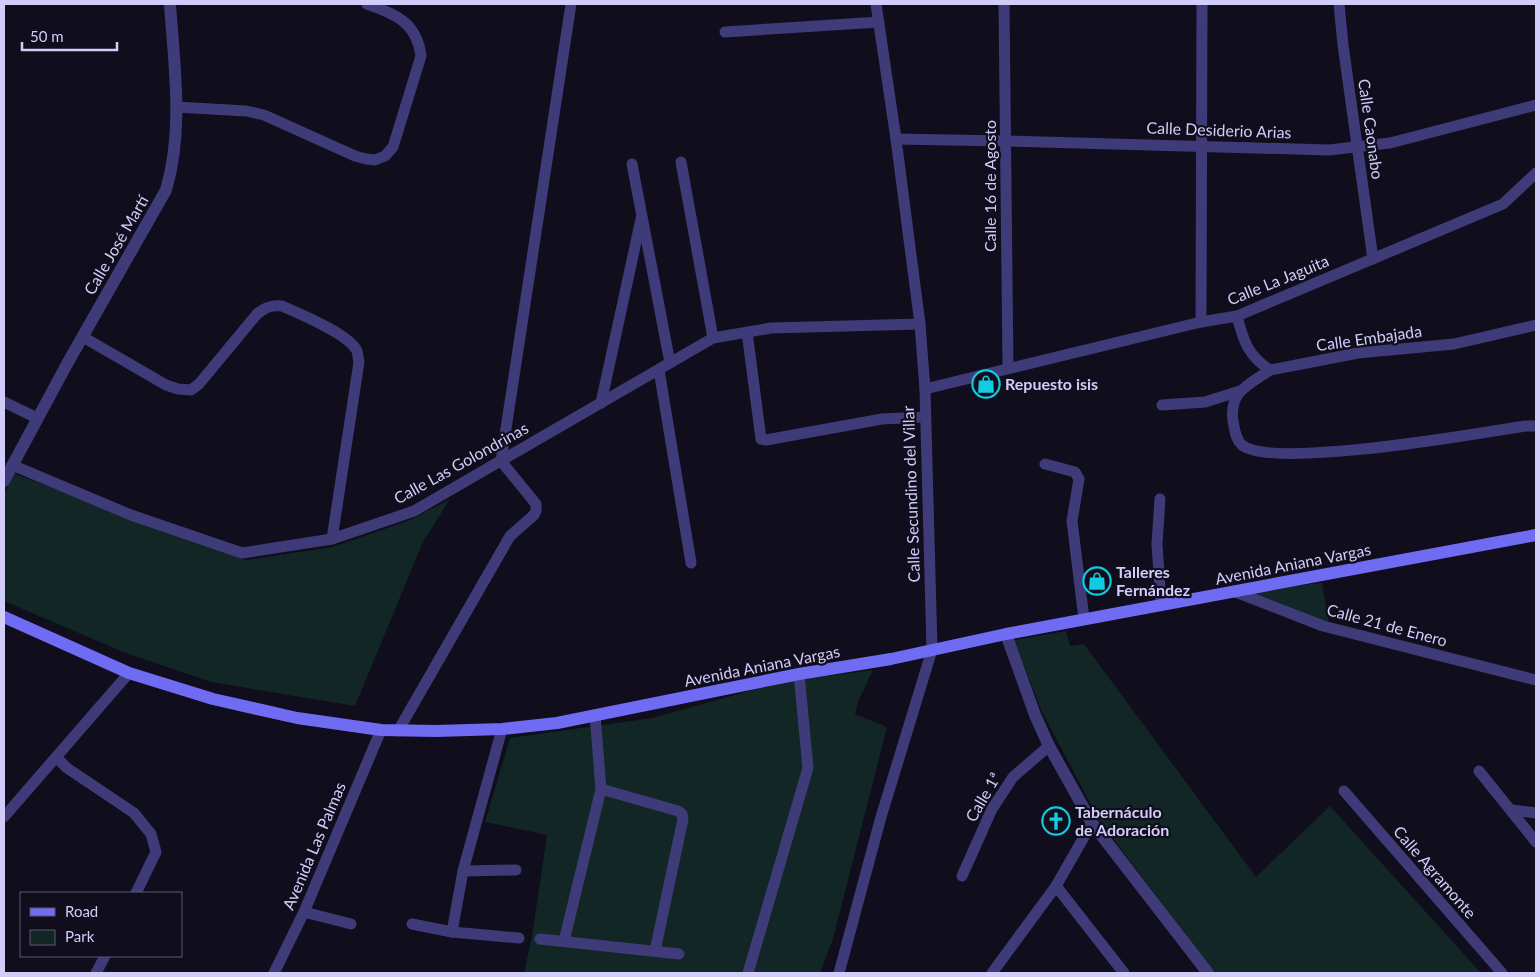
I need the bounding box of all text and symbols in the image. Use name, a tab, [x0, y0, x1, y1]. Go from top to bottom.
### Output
scale bar	[22, 20, 118, 52]
text: 50 m	[30, 27, 64, 45]
street label: Calle Caonabo	[1355, 77, 1388, 180]
street label: Calle Desiderio Arias	[1146, 117, 1292, 142]
street label: Calle 16 de Agosto	[980, 120, 999, 252]
street label: Calle José Martí	[79, 191, 152, 298]
street label: Calle La Jaguita	[1224, 251, 1331, 309]
street label: Calle Embajada	[1315, 321, 1423, 354]
shop icon: Repuesto isis	[971, 369, 1001, 399]
place label: Repuesto isis	[1005, 374, 1098, 393]
street label: Calle Secundino del Villar	[898, 405, 923, 583]
street label: Calle Las Golondrinas	[390, 418, 531, 507]
street label: Avenida Aniana Vargas	[1213, 539, 1372, 588]
place label: Talleres Fernández	[1116, 562, 1190, 599]
shop icon: Talleres Fernández	[1082, 566, 1112, 596]
street label: Calle 21 de Enero	[1325, 599, 1449, 650]
street label: Avenida Aniana Vargas	[682, 641, 841, 690]
street label: Calle 1ª	[961, 769, 1004, 825]
street label: Avenida Las Palmas	[278, 779, 349, 912]
place label: Tabernáculo de Adoración	[1075, 802, 1169, 839]
church icon: Tabernáculo de Adoración	[1041, 806, 1071, 836]
street label: Calle Agramonte	[1390, 822, 1481, 922]
legend	[20, 892, 182, 957]
text: Road	[65, 902, 98, 920]
text: Park	[65, 927, 95, 945]

